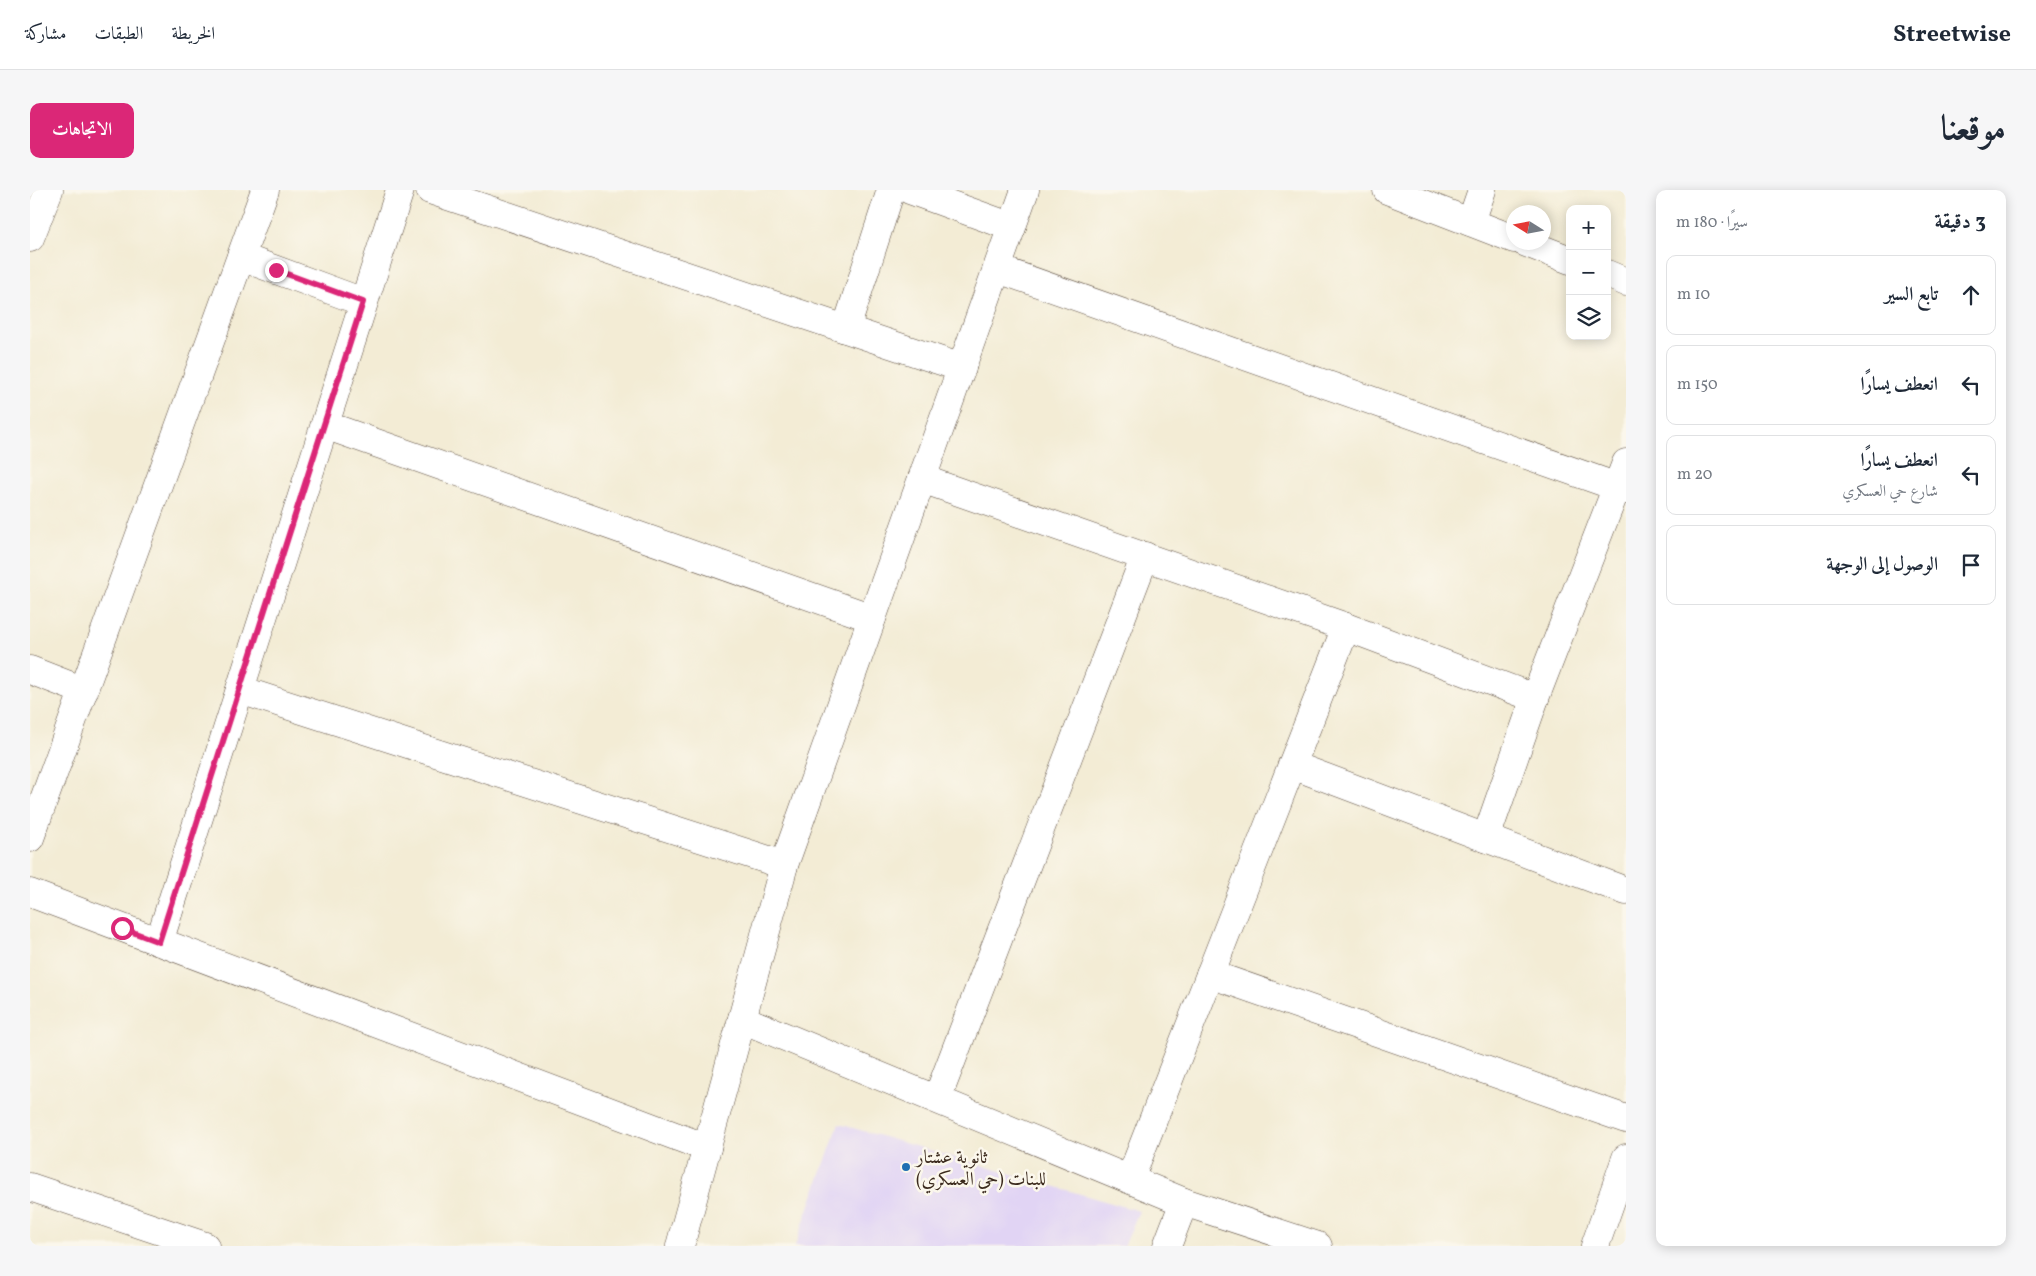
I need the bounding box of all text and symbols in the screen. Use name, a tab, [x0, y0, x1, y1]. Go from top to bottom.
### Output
text: Streetwise	[1893, 18, 2011, 52]
text: مشاركة	[25, 22, 66, 47]
text: الطبقات	[94, 22, 143, 47]
text: الخريطة	[171, 22, 215, 47]
button: الاتجاهات	[30, 103, 134, 158]
text: موقعنا	[1941, 106, 2006, 154]
north arrow	[1506, 205, 1551, 250]
map controls	[1566, 205, 1611, 340]
button: +	[1566, 205, 1611, 250]
text: 3 دقيقة	[1934, 208, 1986, 237]
text: سيرًا · 180 m	[1676, 212, 1748, 234]
button: −	[1566, 250, 1611, 295]
route end	[265, 259, 288, 282]
icon: ahead	[1957, 281, 1985, 309]
text: تابع السير	[1885, 282, 1938, 308]
text: 10 m	[1677, 284, 1710, 306]
button: layers	[1566, 295, 1611, 340]
icon: left	[1957, 371, 1985, 399]
text: انعطف يسارًا	[1860, 372, 1938, 398]
text: 150 m	[1677, 374, 1718, 396]
text: انعطف يسارًا	[1860, 448, 1938, 474]
icon: left	[1957, 461, 1985, 489]
text: 20 m	[1677, 464, 1712, 486]
text: شارع حي العسكري	[1842, 481, 1938, 503]
icon: arrive	[1957, 551, 1985, 579]
text: الوصول إلى الوجهة	[1826, 552, 1938, 578]
route start	[111, 917, 134, 940]
place label: ثانوية عشتار للبنات (حي العسكري)	[914, 1145, 1046, 1194]
marker: ثانوية عشتار للبنات (حي العسكري)	[900, 1161, 912, 1173]

